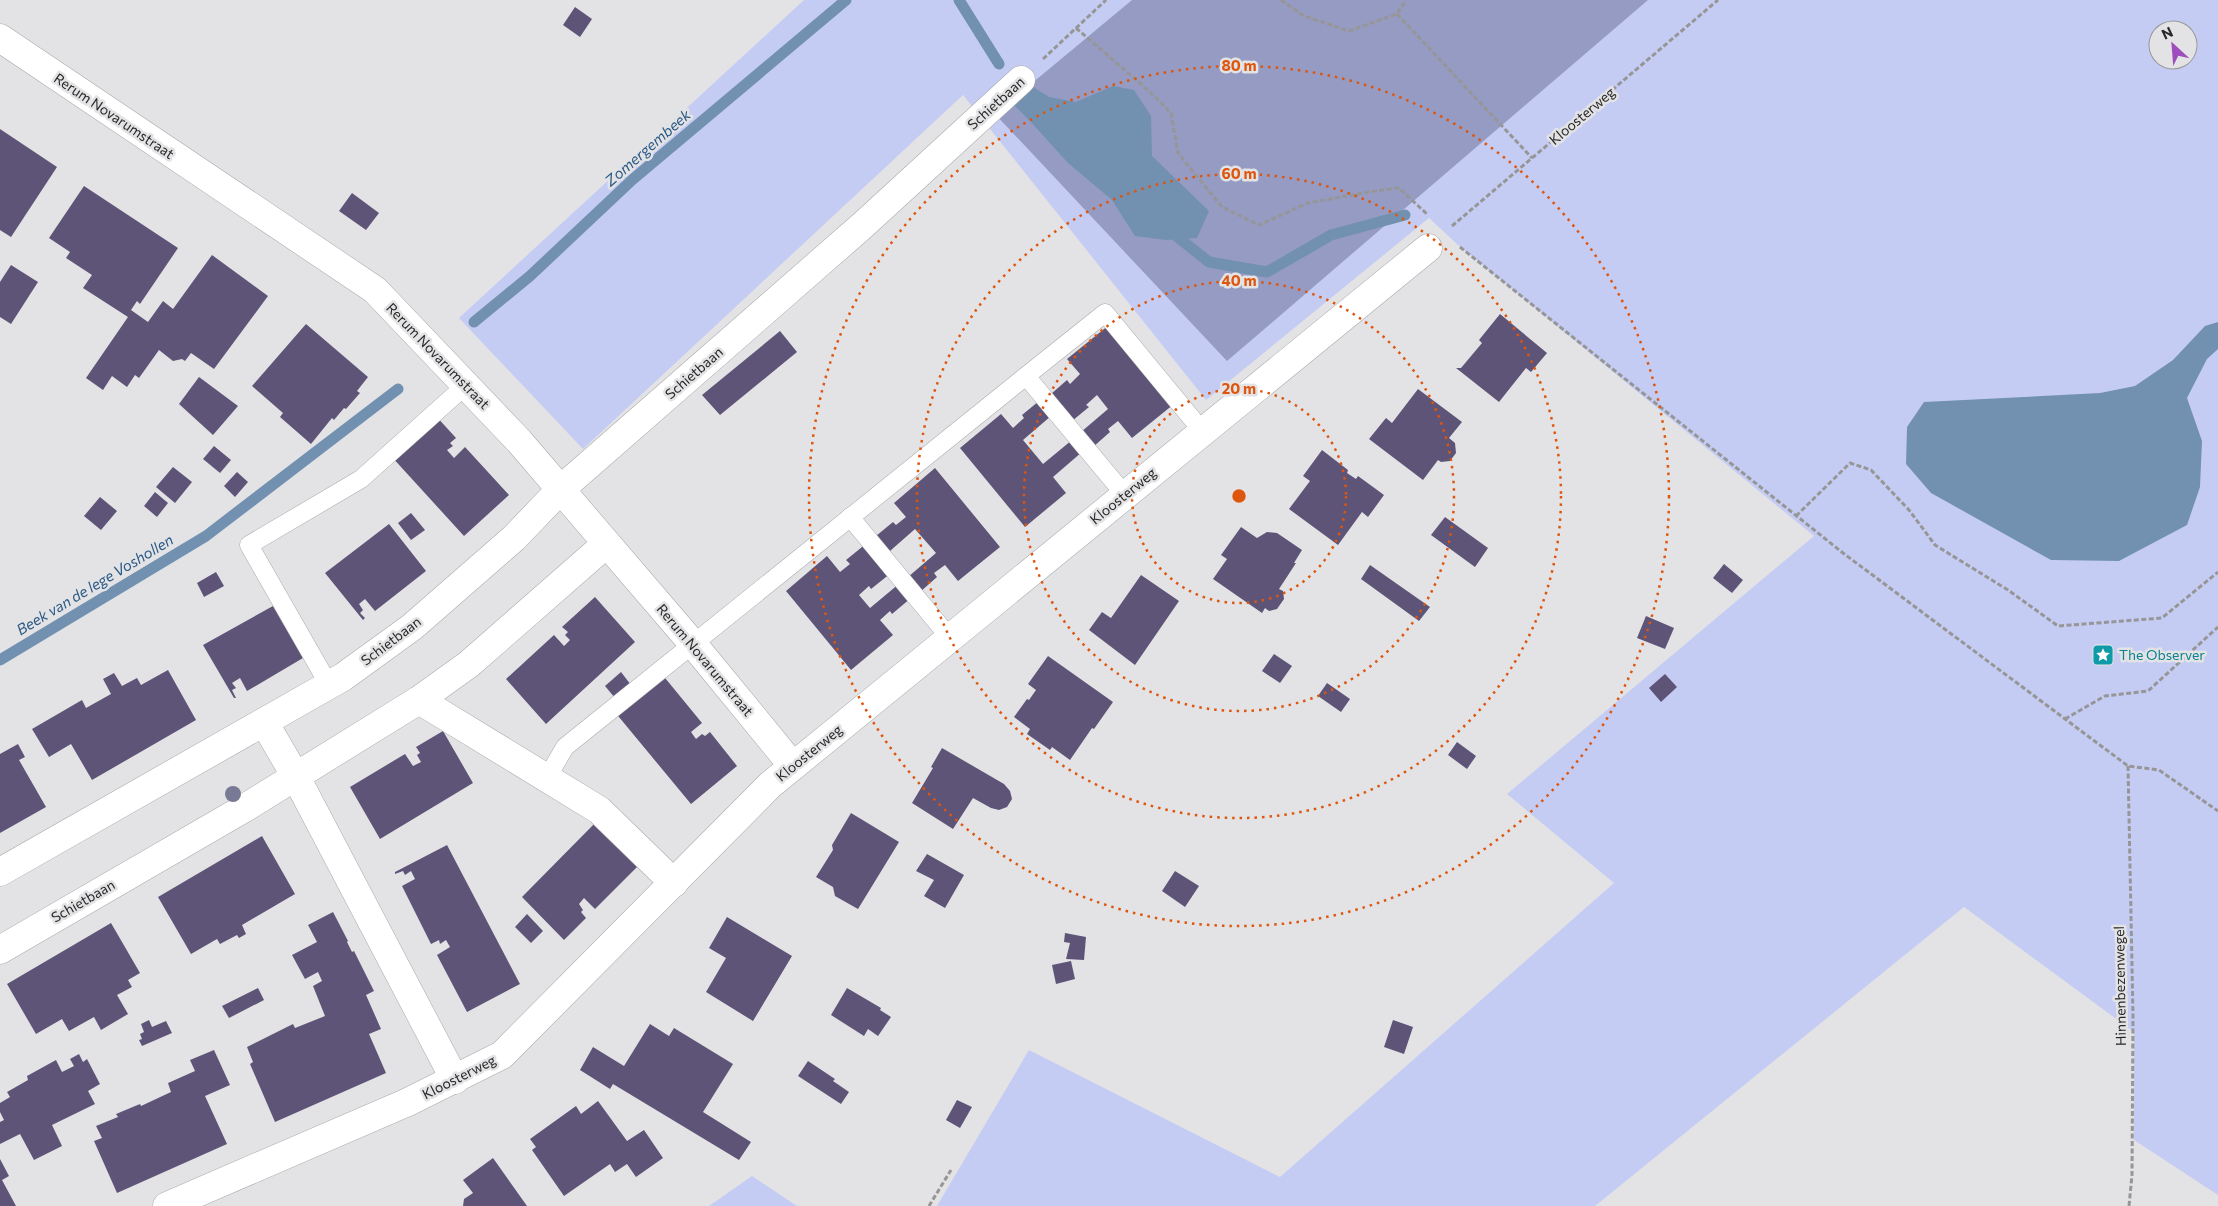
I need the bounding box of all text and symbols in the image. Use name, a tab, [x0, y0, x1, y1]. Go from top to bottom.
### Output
north arrow	[2148, 20, 2198, 70]
text: N	[2159, 23, 2176, 43]
text: 80 m	[1221, 56, 1257, 74]
street label: Rerum Novarumstraat	[51, 69, 178, 162]
street label: Schietbaan	[964, 73, 1028, 133]
street label: Kloosterweg	[1545, 83, 1618, 148]
water label: Zomergembeek	[600, 105, 695, 190]
text: 60 m	[1221, 164, 1257, 182]
text: 40 m	[1221, 271, 1257, 289]
street label: Rerum Novarumstraat	[383, 299, 494, 413]
street label: Schietbaan	[661, 343, 726, 402]
text: 20 m	[1222, 379, 1256, 397]
street label: Kloosterweg	[1086, 463, 1160, 528]
centre of rings	[1230, 487, 1248, 505]
water label: Beek van de lege Voshollen	[13, 530, 176, 638]
street label: Rerum Novarumstraat	[653, 600, 757, 719]
street label: Schietbaan	[357, 613, 424, 669]
place icon: The Observer	[2091, 643, 2115, 667]
place label: The Observer	[2119, 646, 2205, 663]
street label: Kloosterweg	[772, 720, 846, 785]
street label: Schietbaan	[48, 876, 118, 926]
street label: Hinnenbezenwegel	[2110, 926, 2129, 1046]
street label: Kloosterweg	[419, 1051, 499, 1102]

